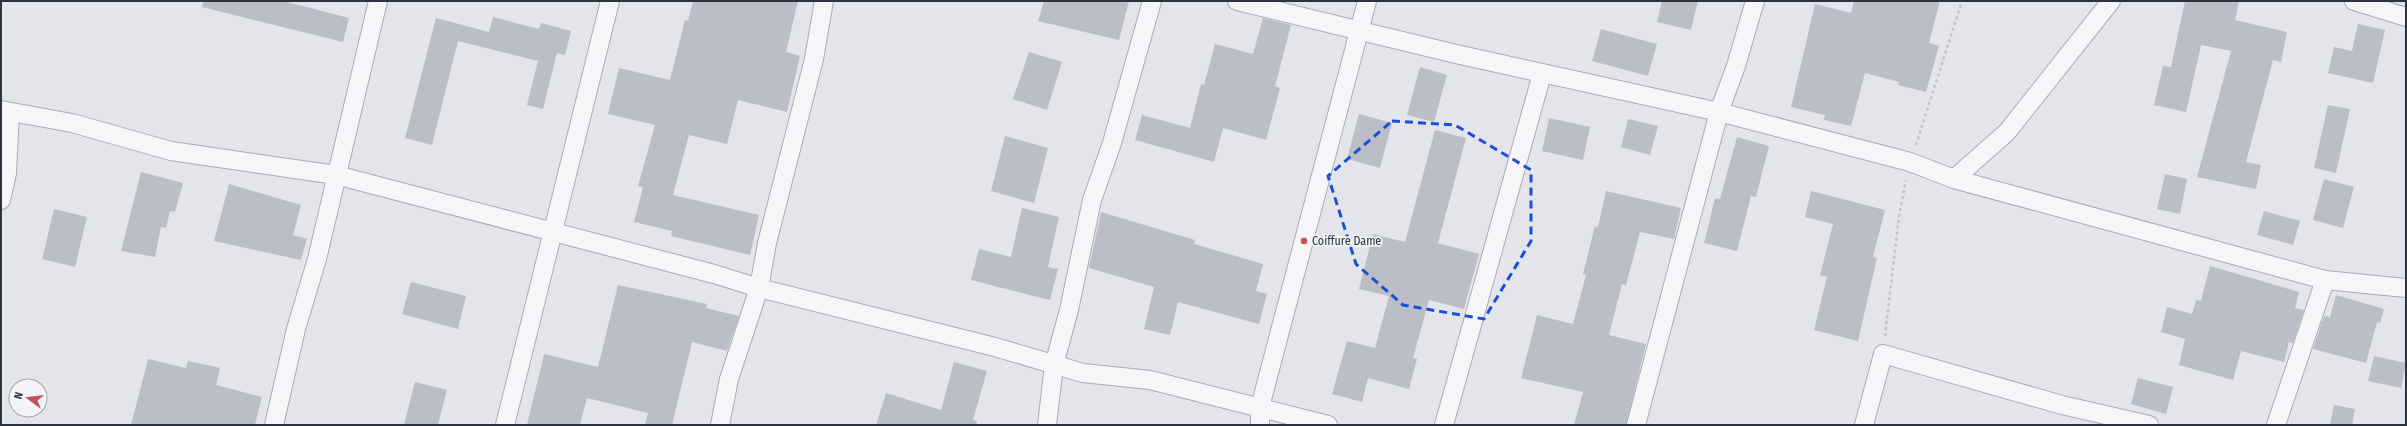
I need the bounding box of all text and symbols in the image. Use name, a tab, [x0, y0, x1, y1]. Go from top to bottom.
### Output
place label: Coiffure Dame	[1312, 234, 1381, 248]
marker: Coiffure Dame	[1299, 236, 1309, 246]
north arrow	[8, 378, 48, 418]
text: N	[12, 391, 26, 400]

